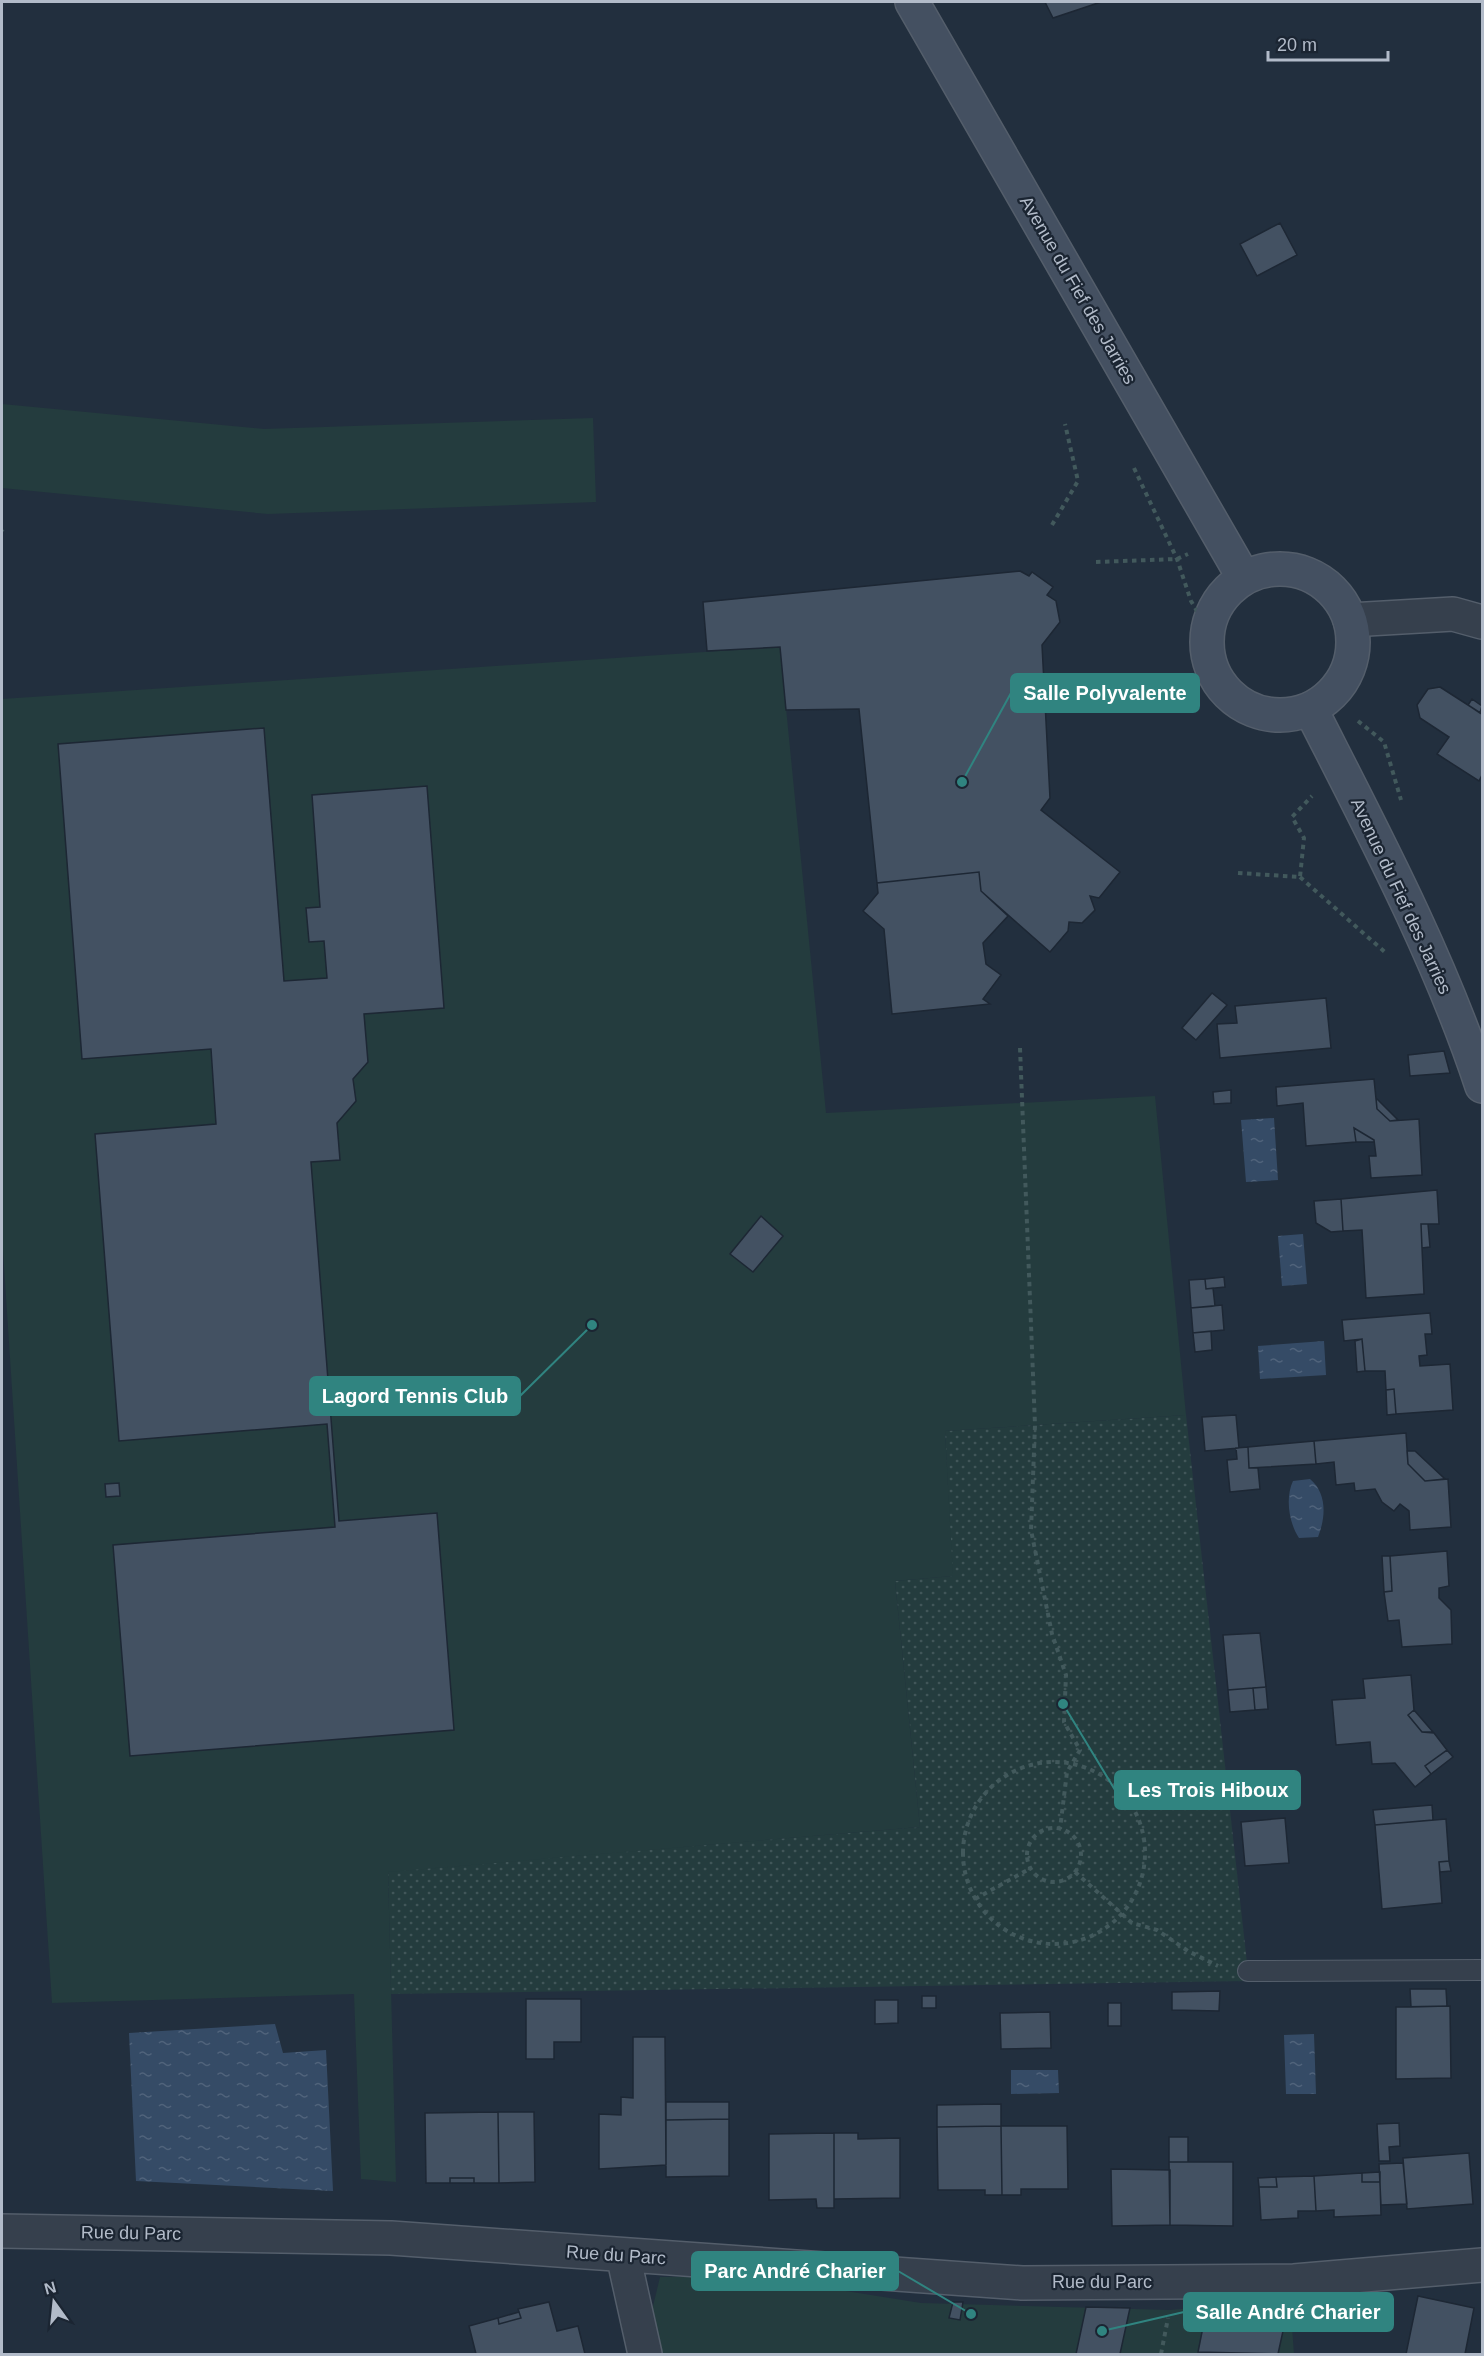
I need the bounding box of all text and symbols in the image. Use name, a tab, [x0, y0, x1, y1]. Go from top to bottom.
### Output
scale bar	[1268, 24, 1388, 62]
text: 20 m	[1277, 35, 1317, 55]
street label: Avenue du Fief des Jarries	[1016, 192, 1140, 388]
callout: Salle Polyvalente	[1011, 674, 1199, 712]
text: Salle Polyvalente	[1023, 682, 1187, 704]
street label: Avenue du Fief des Jarries	[1347, 795, 1455, 997]
callout: Lagord Tennis Club	[310, 1377, 520, 1415]
text: Lagord Tennis Club	[322, 1385, 508, 1407]
callout: Les Trois Hiboux	[1115, 1771, 1300, 1809]
text: Les Trois Hiboux	[1127, 1779, 1289, 1801]
street label: Rue du Parc	[81, 2222, 181, 2244]
street label: Rue du Parc	[565, 2242, 667, 2268]
callout: Parc André Charier	[692, 2252, 898, 2290]
text: Parc André Charier	[704, 2260, 886, 2282]
north arrow	[24, 2272, 84, 2332]
street label: Rue du Parc	[1052, 2272, 1152, 2292]
text: N	[42, 2278, 58, 2298]
callout: Salle André Charier	[1184, 2293, 1393, 2331]
text: Salle André Charier	[1196, 2301, 1381, 2323]

